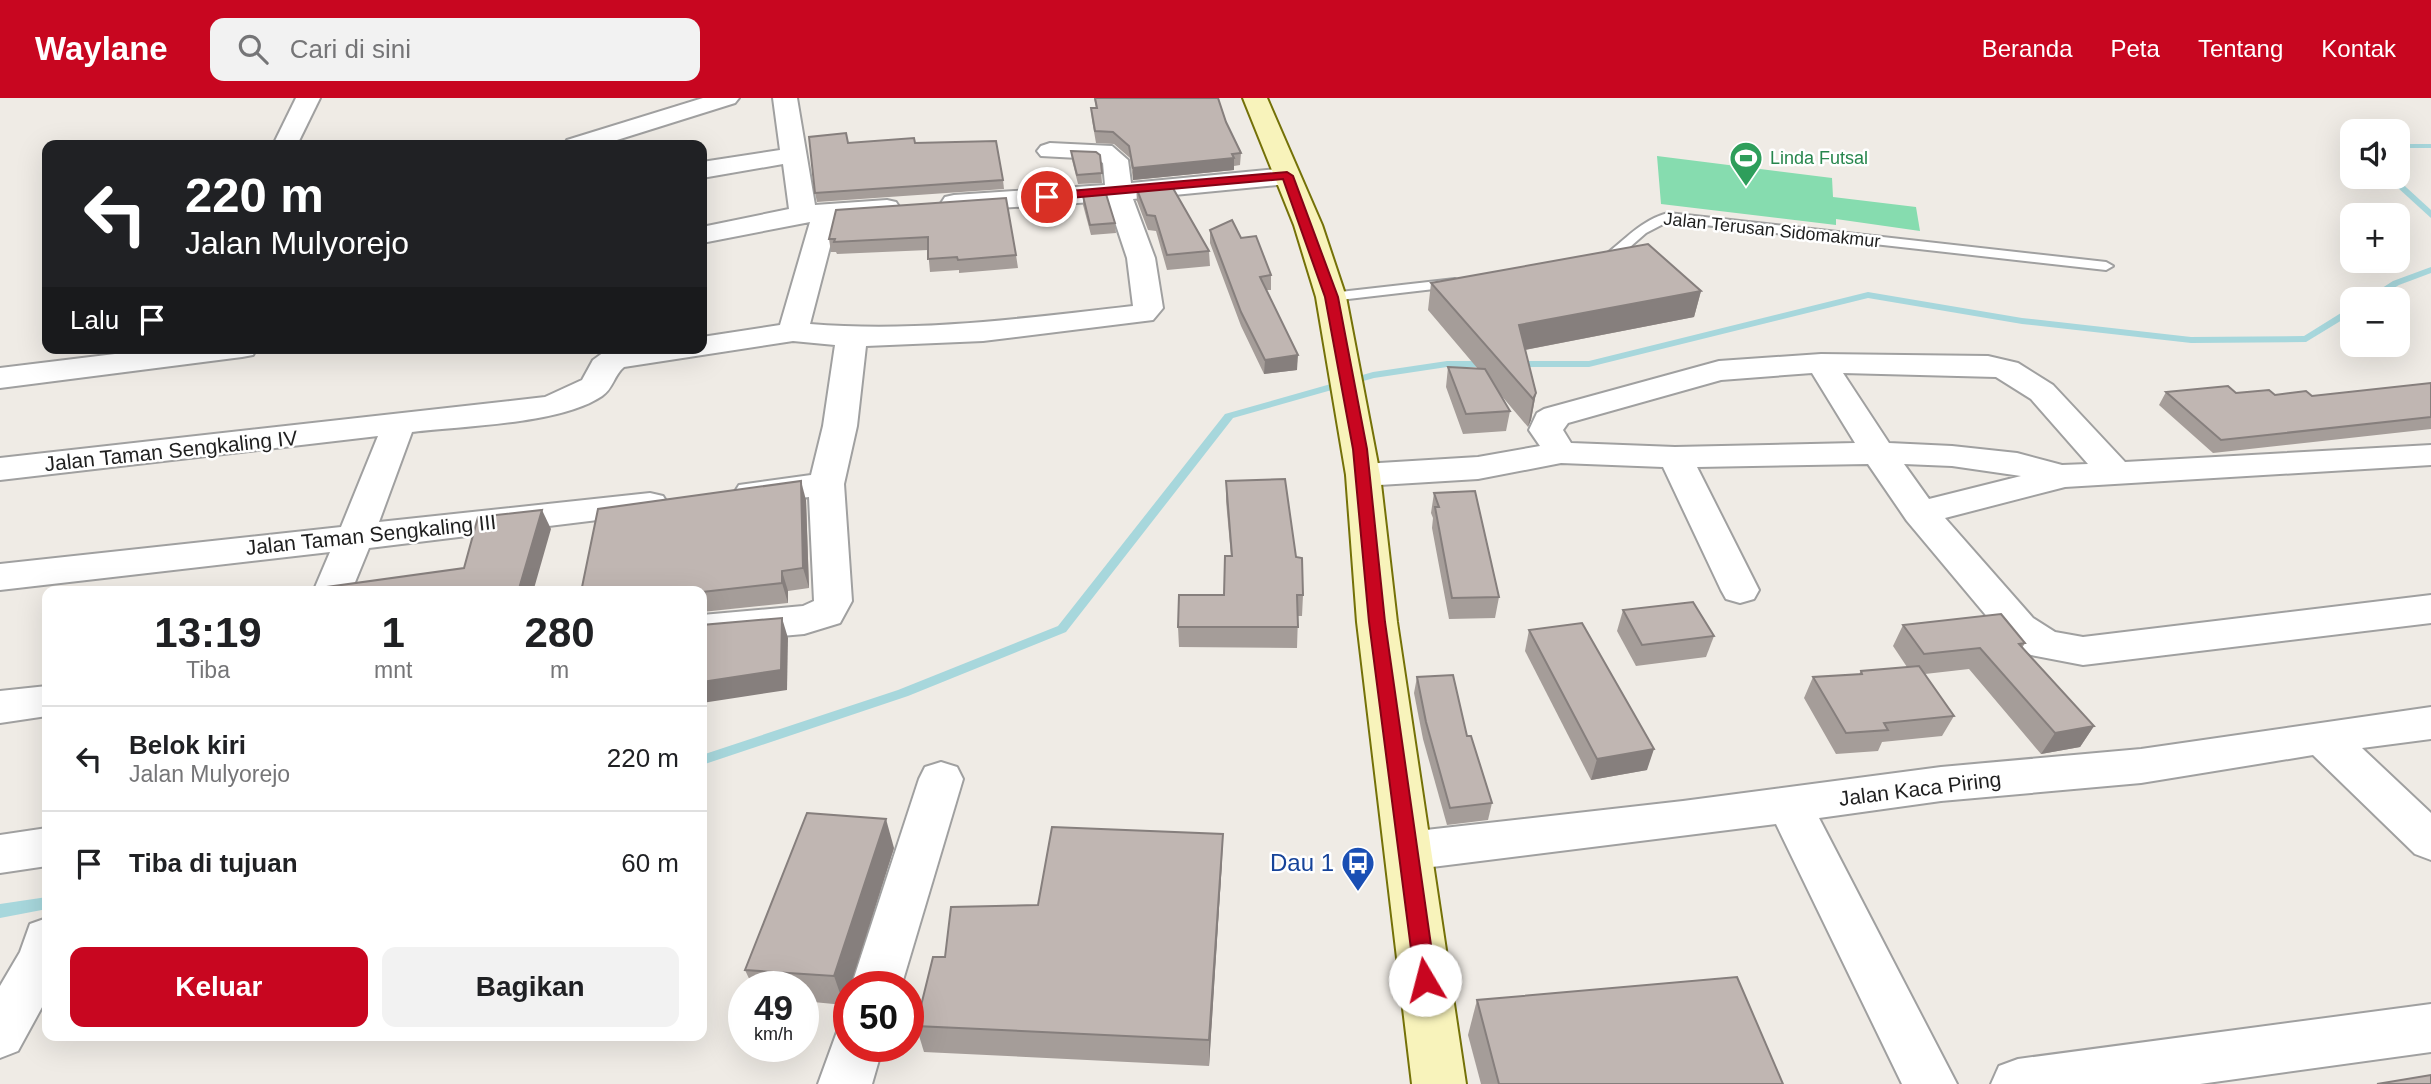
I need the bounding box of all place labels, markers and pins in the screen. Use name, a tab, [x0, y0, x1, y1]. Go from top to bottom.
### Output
sports icon: Linda Futsal	[1727, 139, 1765, 188]
place label: Linda Futsal	[1770, 148, 1868, 168]
pin	[1017, 167, 1077, 227]
bus stop icon: Dau 1	[1339, 844, 1377, 893]
place label: Dau 1	[1270, 849, 1334, 876]

